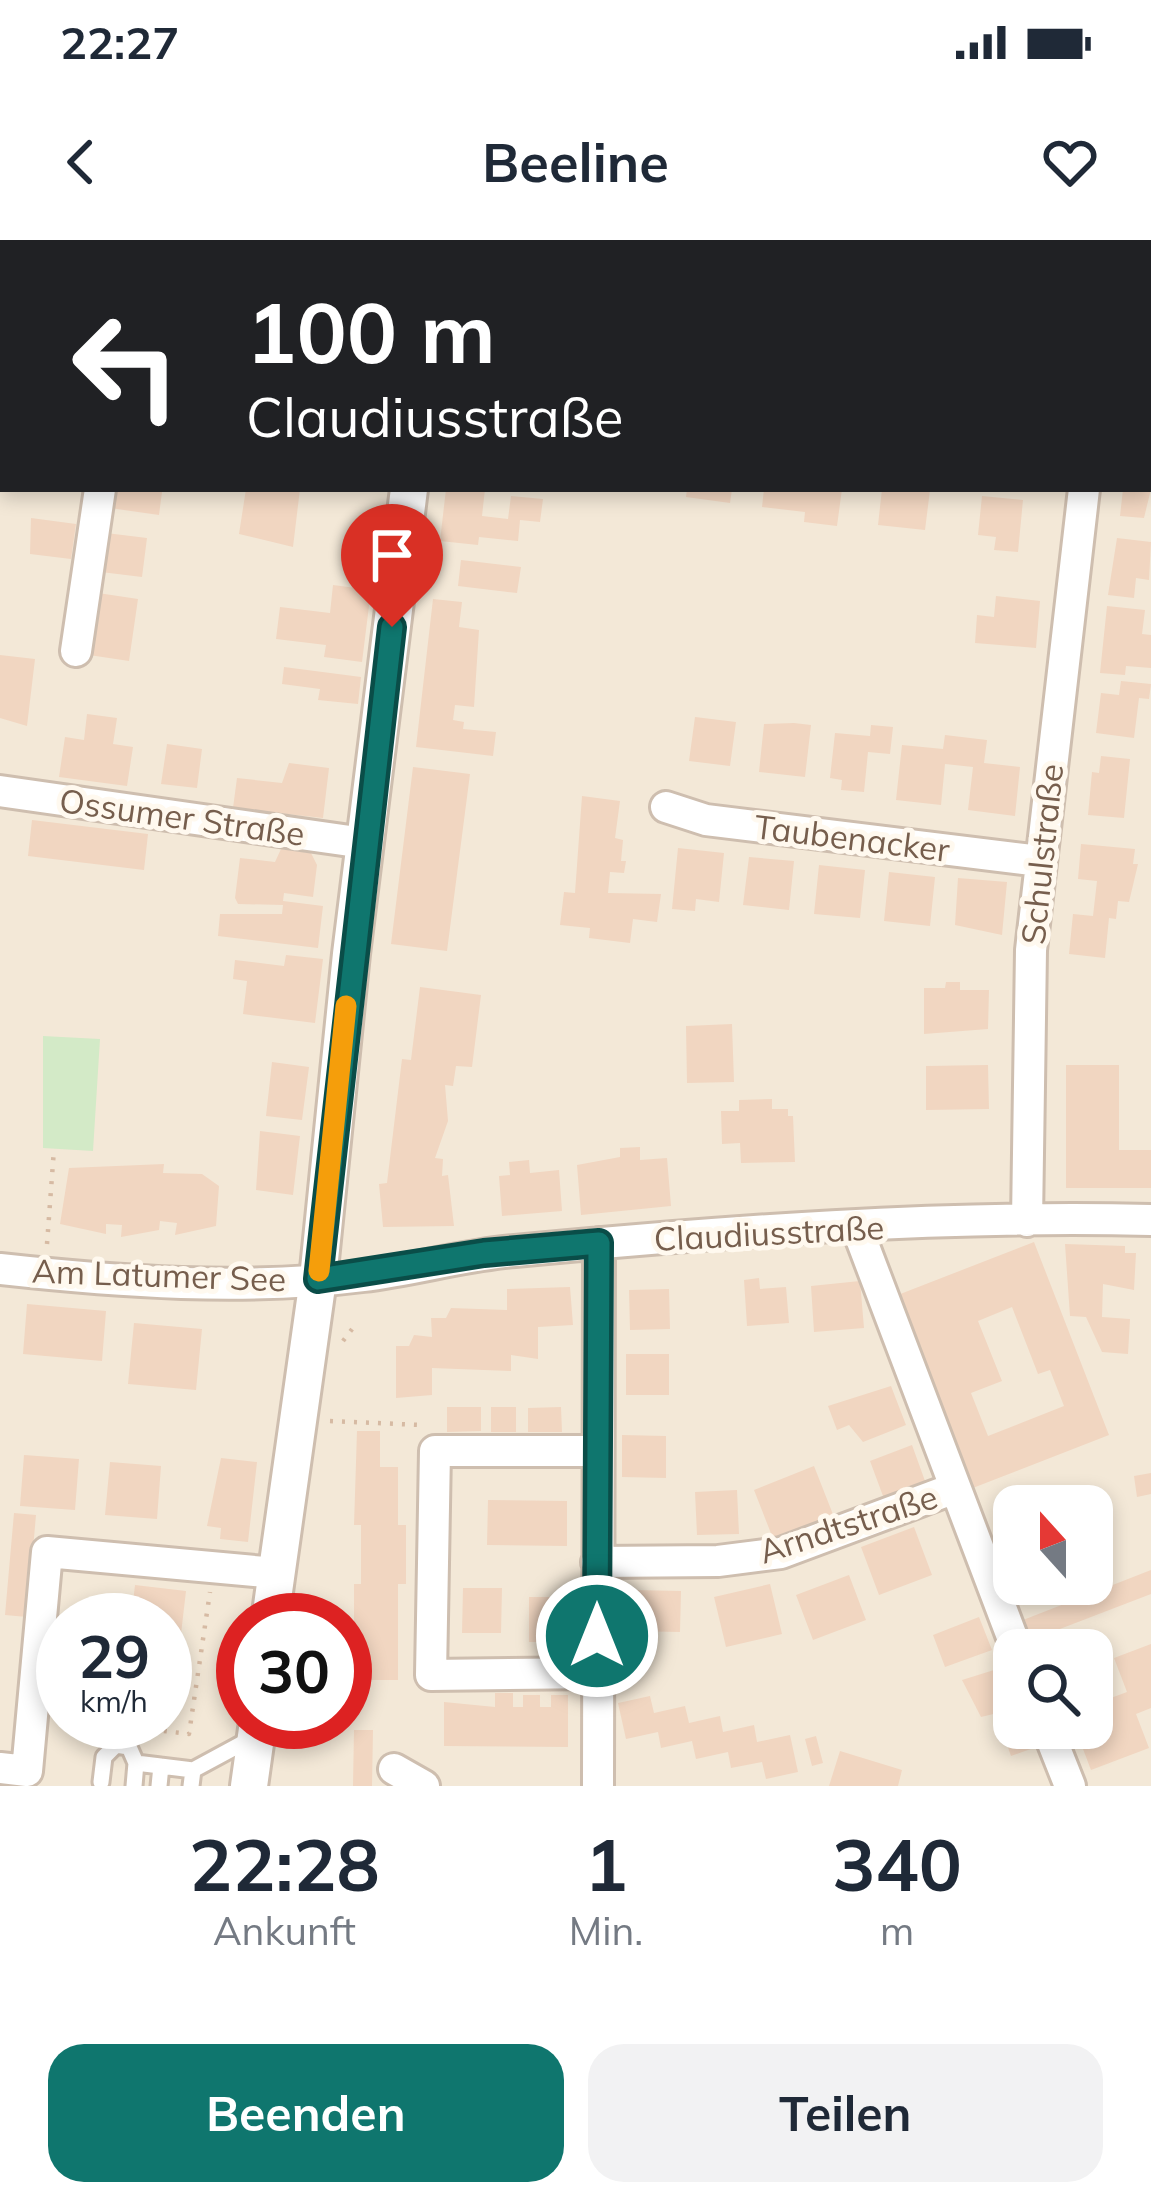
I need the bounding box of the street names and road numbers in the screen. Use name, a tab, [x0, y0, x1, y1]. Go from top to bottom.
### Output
street label: Schulstraße	[1012, 762, 1071, 946]
street label: Ossumer Straße	[57, 779, 307, 854]
street label: Taubenacker	[752, 805, 952, 870]
street label: Claudiusstraße	[653, 1206, 885, 1259]
street label: Am Latumer See	[31, 1250, 287, 1299]
street label: Arndtstraße	[753, 1475, 942, 1572]

